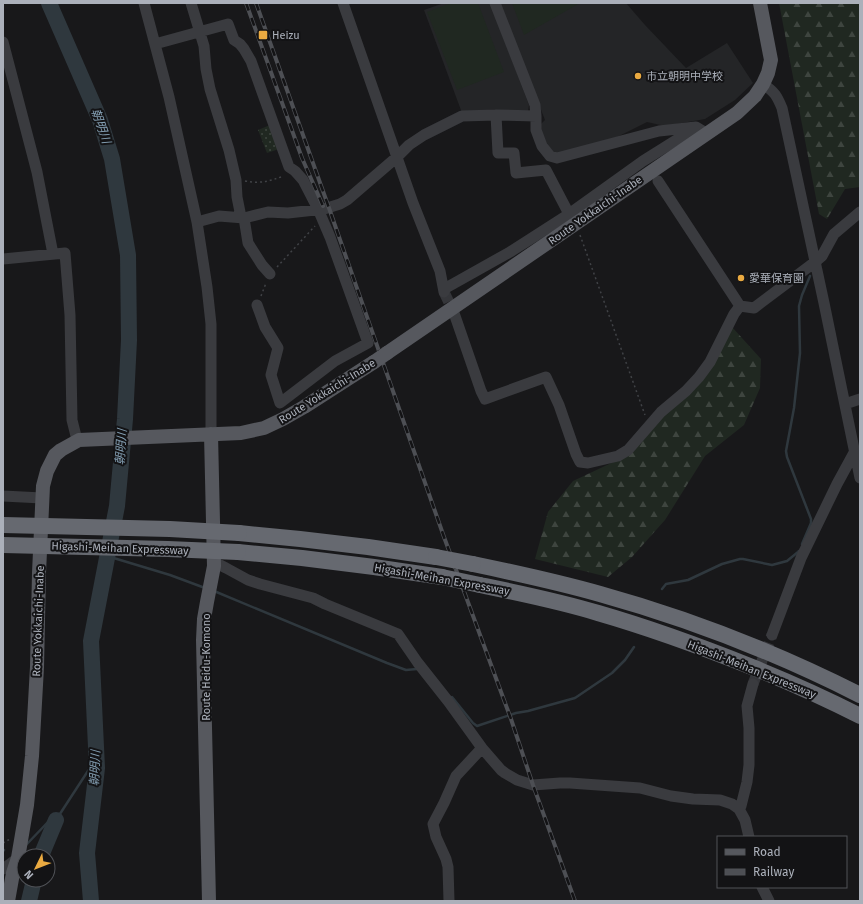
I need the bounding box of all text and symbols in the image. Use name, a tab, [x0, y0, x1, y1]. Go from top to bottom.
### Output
marker: Heizu	[257, 29, 269, 41]
place label: Heizu	[272, 29, 300, 42]
place label: 市立朝明中学校	[646, 70, 723, 83]
marker: 市立朝明中学校	[633, 71, 643, 81]
water label: 朝明川	[89, 107, 114, 147]
street label: Route Yokkaichi-Inabe	[546, 173, 645, 248]
place label: 愛華保育園	[749, 272, 804, 285]
marker: 愛華保育園	[736, 273, 746, 283]
street label: Route Yokkaichi-Inabe	[277, 356, 378, 426]
water label: 朝明川	[113, 427, 129, 465]
street label: Higashi-Meihan Expressway	[51, 540, 189, 557]
street label: Higashi-Meihan Expressway	[373, 561, 511, 598]
street label: Route Yokkaichi-Inabe	[30, 565, 47, 677]
street label: Route Heidu-Komono	[200, 613, 213, 721]
street label: Higashi-Meihan Expressway	[686, 638, 818, 701]
water label: 朝明川	[87, 748, 103, 786]
legend	[717, 836, 847, 888]
text: Road	[753, 845, 781, 859]
north arrow	[16, 848, 56, 888]
text: Railway	[753, 865, 794, 879]
text: N	[22, 867, 36, 882]

